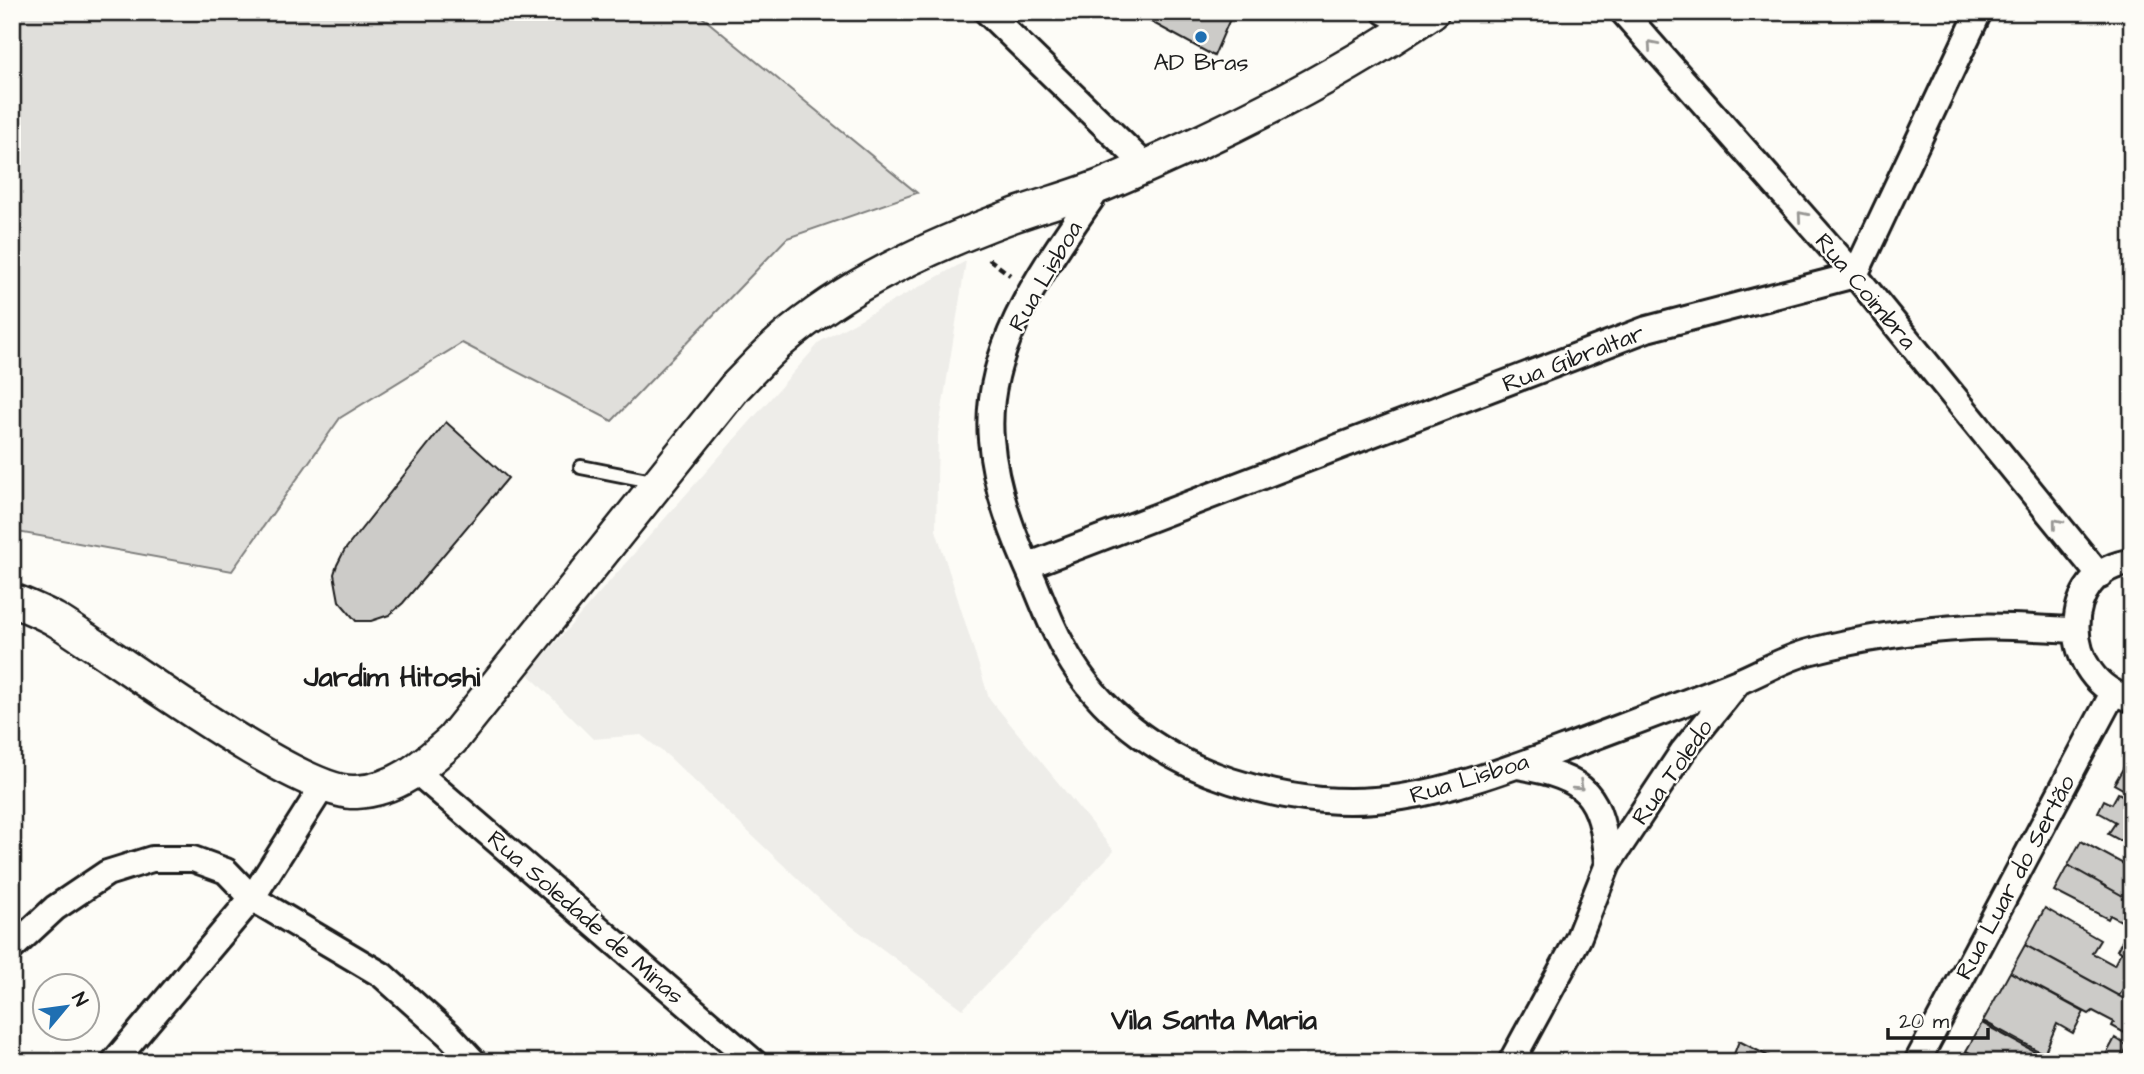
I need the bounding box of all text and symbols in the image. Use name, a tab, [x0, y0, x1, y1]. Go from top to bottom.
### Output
marker: AD Bras	[1193, 29, 1209, 45]
one-way arrow	[1648, 40, 1660, 53]
place label: AD Bras	[1153, 46, 1249, 80]
one-way arrow	[1798, 211, 1811, 224]
street label: Rua Lisboa	[1000, 215, 1091, 338]
street label: Rua Coimbra	[1806, 226, 1924, 357]
street label: Rua Gibraltar	[1498, 316, 1649, 402]
one-way arrow	[2052, 519, 2065, 531]
district label: Jardim Hitoshi	[303, 658, 481, 697]
street label: Rua Toledo	[1624, 712, 1722, 832]
street label: Rua Lisboa	[1406, 745, 1533, 813]
street label: Rua Luar do Sertão	[1947, 769, 2085, 986]
one-way arrow	[1571, 778, 1584, 791]
street label: Rua Soledade de Minas	[480, 823, 691, 1013]
north arrow	[32, 972, 102, 1042]
text: N	[65, 988, 94, 1011]
scale bar	[1888, 997, 1988, 1041]
district label: Vila Santa Maria	[1110, 1001, 1318, 1040]
text: 20 m	[1899, 1007, 1950, 1036]

